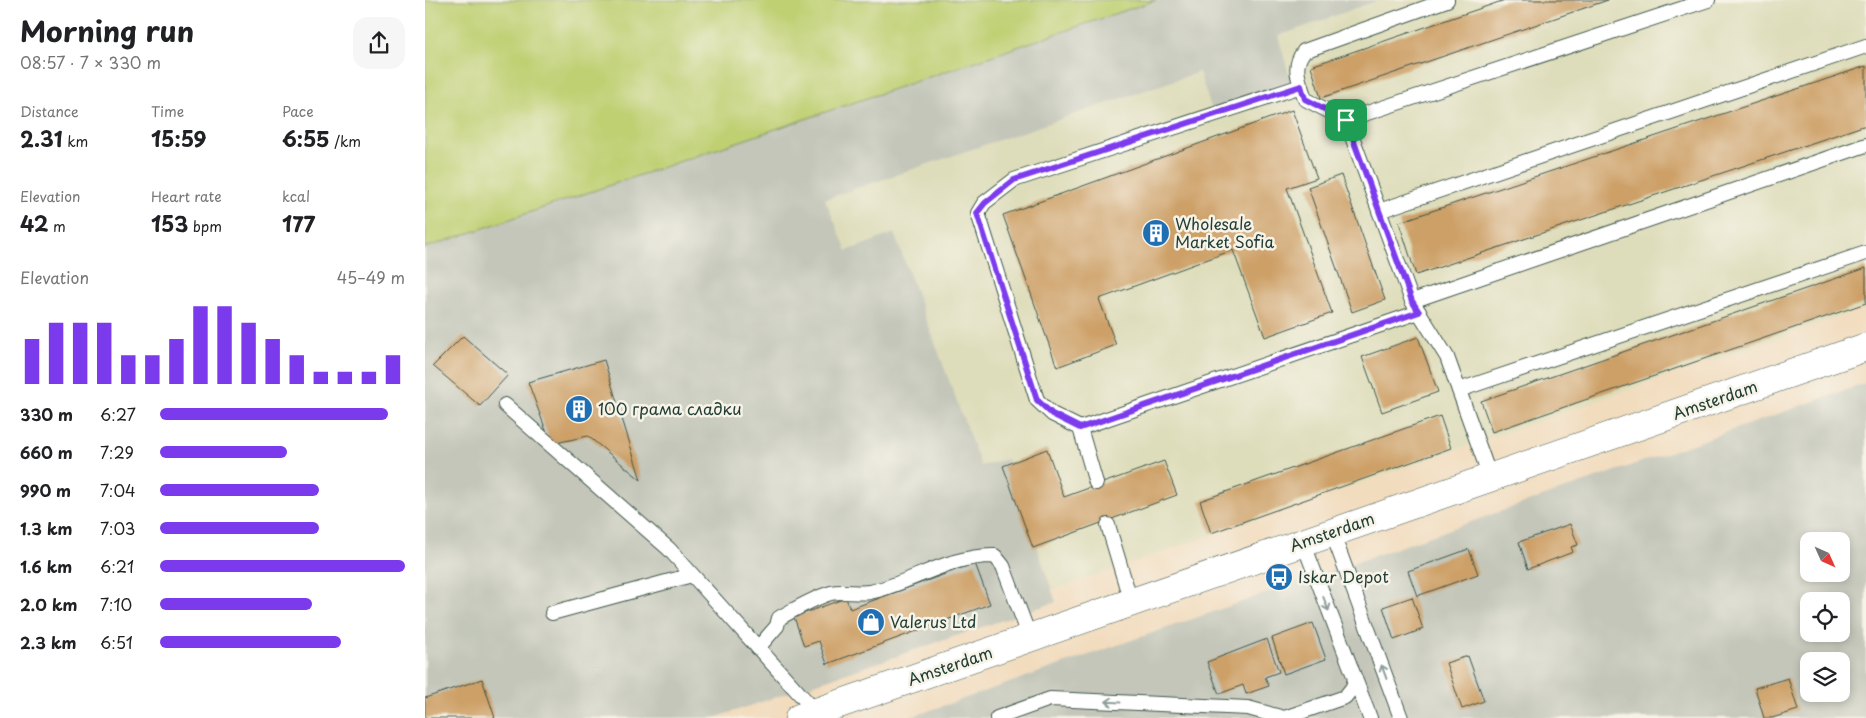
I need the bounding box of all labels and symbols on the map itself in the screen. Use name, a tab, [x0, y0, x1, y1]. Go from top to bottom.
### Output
pin	[1325, 99, 1367, 141]
place label: Wholesale Market Sofia	[1175, 211, 1274, 253]
building icon: Wholesale Market Sofia	[1141, 218, 1171, 248]
street label: Amsterdam	[1669, 373, 1760, 425]
building icon: 100 грама сладки	[564, 394, 594, 424]
place label: 100 грама сладки	[598, 396, 742, 420]
street label: Amsterdam	[1286, 505, 1377, 557]
north arrow	[1800, 532, 1850, 582]
bus stop icon: Iskar Depot	[1264, 562, 1294, 592]
place label: Iskar Depot	[1298, 564, 1389, 588]
one-way arrow	[1322, 596, 1332, 611]
shop icon: Valerus Ltd	[856, 607, 886, 637]
place label: Valerus Ltd	[890, 609, 976, 633]
street label: Amsterdam	[904, 639, 995, 691]
one-way arrow	[1379, 665, 1388, 680]
one-way arrow	[1105, 698, 1121, 707]

